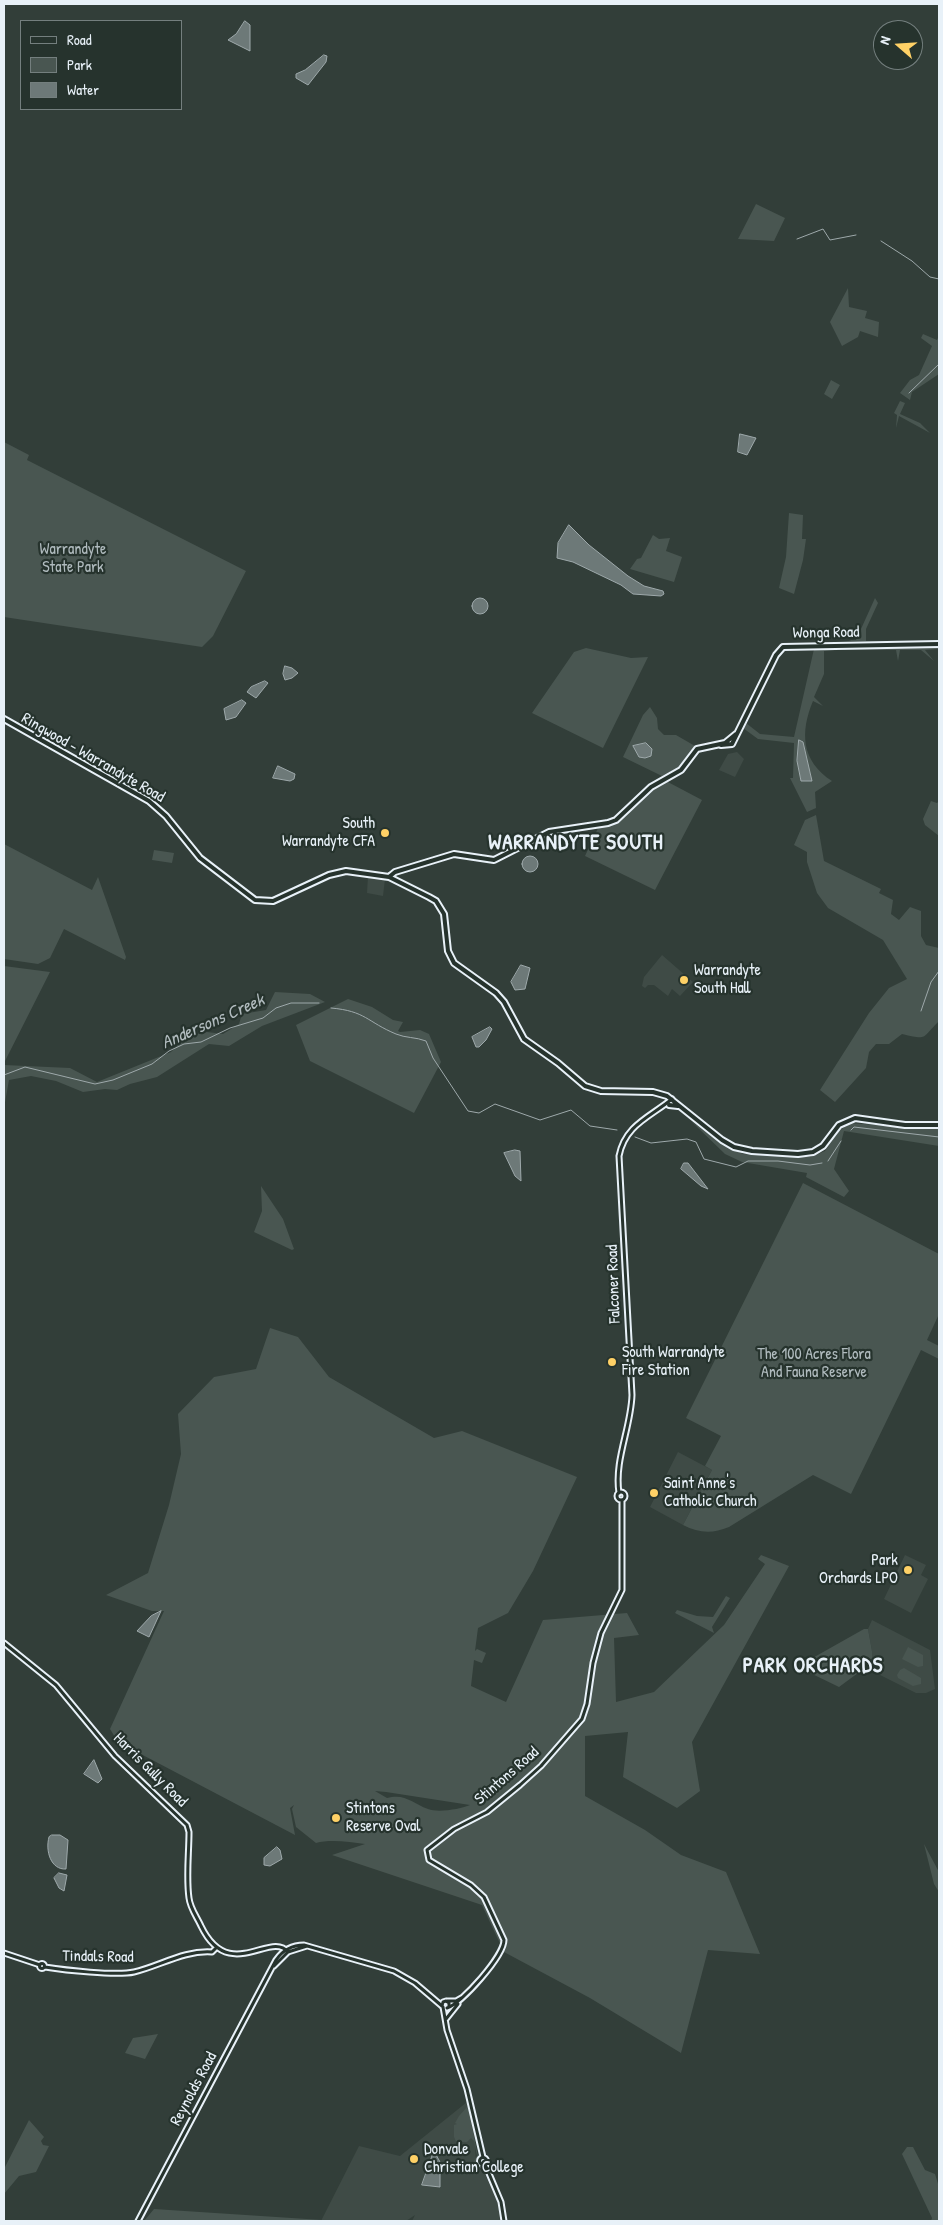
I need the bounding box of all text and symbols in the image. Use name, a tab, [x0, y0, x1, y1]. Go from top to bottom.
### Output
legend	[20, 20, 182, 110]
north arrow	[873, 20, 923, 70]
text: Road	[67, 29, 92, 50]
text: N	[874, 34, 894, 47]
text: Park	[67, 54, 92, 75]
text: Water	[67, 79, 99, 100]
park label: Warrandyte State Park	[40, 540, 106, 578]
street label: Wonga Road	[792, 623, 860, 643]
street label: Ringwood - Warrandyte Road	[18, 709, 168, 807]
place label: South Warrandyte CFA	[282, 814, 375, 852]
marker: South Warrandyte CFA	[379, 827, 391, 839]
district label: WARRANDYTE SOUTH	[486, 830, 666, 856]
place label: Warrandyte South Hall	[694, 961, 761, 999]
marker: Warrandyte South Hall	[678, 974, 690, 986]
water label: Andersons Creek	[158, 990, 268, 1054]
street label: Falconer Road	[603, 1244, 625, 1324]
place label: South Warrandyte Fire Station	[622, 1343, 725, 1381]
park label: The 100 Acres Flora And Fauna Reserve	[757, 1345, 871, 1383]
marker: South Warrandyte Fire Station	[606, 1356, 618, 1368]
place label: Saint Anne's Catholic Church	[664, 1474, 756, 1512]
marker: Saint Anne's Catholic Church	[648, 1487, 660, 1499]
place label: Park Orchards LPO	[819, 1551, 898, 1589]
marker: Park Orchards LPO	[902, 1564, 914, 1576]
district label: PARK ORCHARDS	[741, 1653, 885, 1679]
street label: Harris Gully Road	[109, 1729, 191, 1811]
street label: Stintons Road	[471, 1743, 543, 1809]
place label: Stintons Reserve Oval	[346, 1799, 421, 1837]
marker: Stintons Reserve Oval	[330, 1812, 342, 1824]
street label: Tindals Road	[62, 1947, 134, 1967]
street label: Reynolds Road	[167, 2049, 221, 2129]
place label: Donvale Christian College	[424, 2140, 524, 2178]
marker: Donvale Christian College	[408, 2153, 420, 2165]

